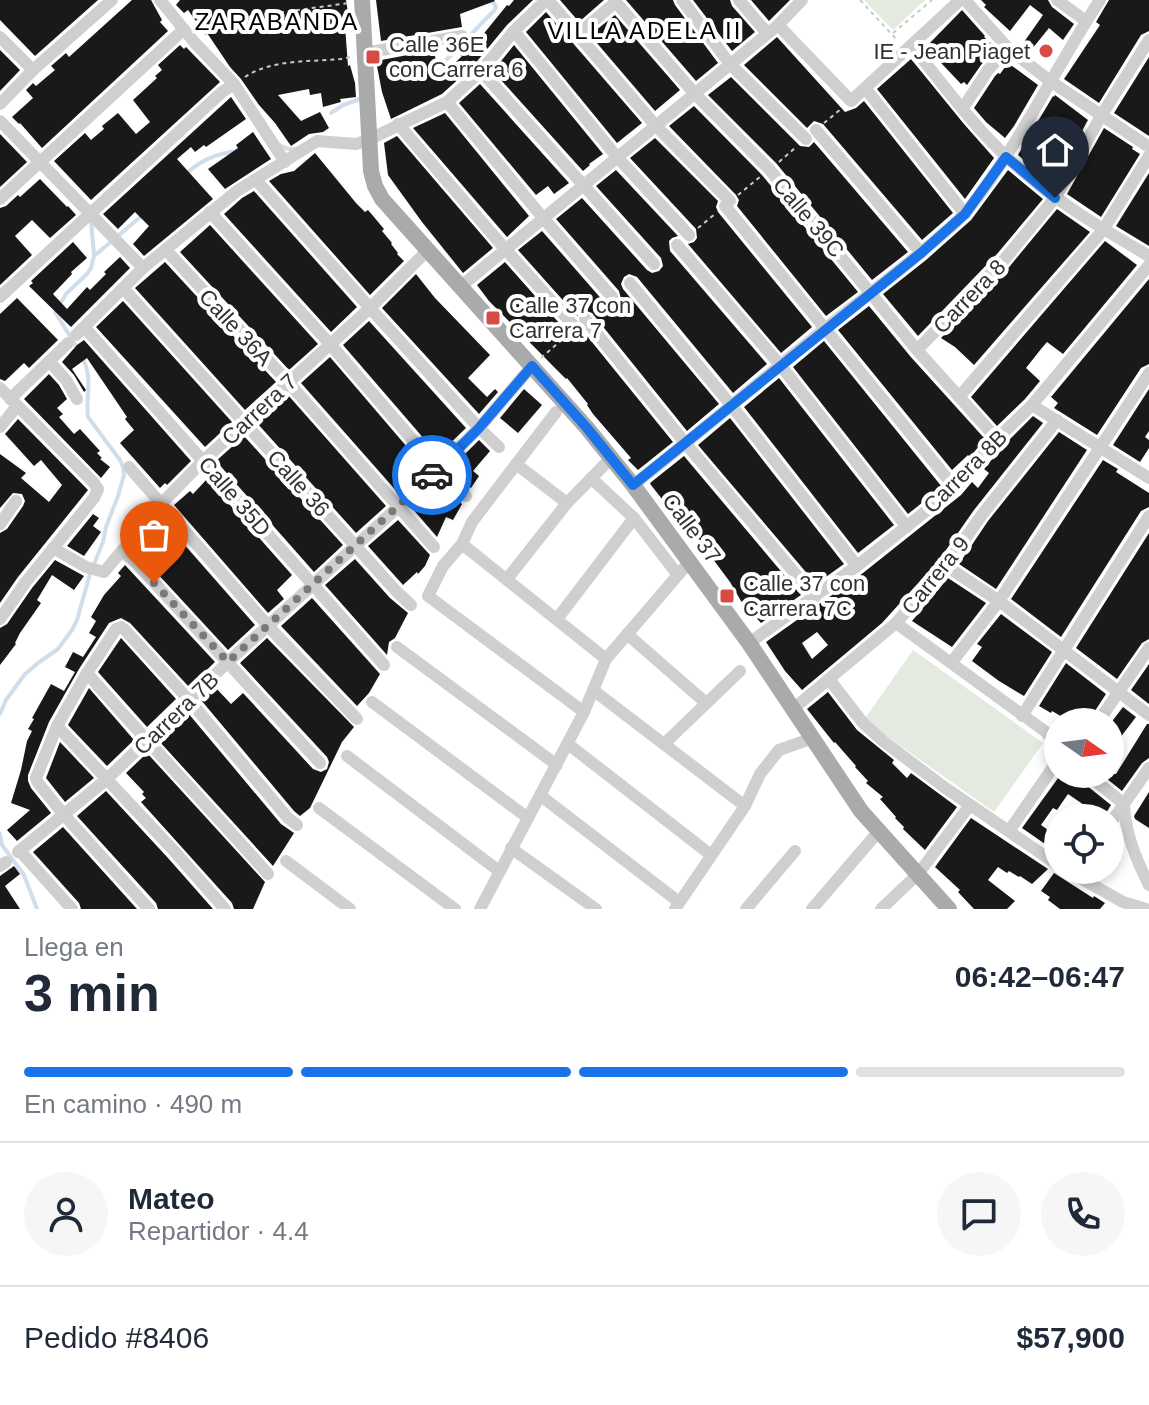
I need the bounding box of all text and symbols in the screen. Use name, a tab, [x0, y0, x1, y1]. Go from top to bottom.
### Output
district label: ZARABANDA	[195, 8, 359, 35]
district label: VILLA ADELA II	[548, 17, 742, 44]
place label: Calle 36E con Carrera 6	[389, 32, 524, 82]
place label: IE - Jean Piaget	[873, 39, 1030, 64]
marker: IE - Jean Piaget	[1037, 42, 1055, 60]
marker: Calle 36E con Carrera 6	[364, 48, 382, 66]
pin	[1021, 116, 1089, 198]
icon: home	[1033, 128, 1077, 172]
street label: Calle 39C	[768, 172, 849, 262]
street label: Carrera 8	[928, 254, 1011, 338]
street label: Calle 36A	[194, 284, 278, 371]
place label: Calle 37 con Carrera 7	[509, 293, 631, 343]
marker: Calle 37 con Carrera 7	[484, 309, 502, 327]
street label: Carrera 7	[217, 369, 302, 450]
street label: Carrera 8B	[918, 424, 1012, 518]
courier	[392, 435, 472, 515]
street label: Calle 36	[262, 445, 335, 522]
street label: Calle 35D	[193, 452, 276, 541]
icon: car	[410, 453, 454, 497]
street label: Calle 37	[657, 489, 726, 568]
pin	[120, 501, 188, 583]
icon: bag	[132, 513, 176, 557]
street label: Carrera 9	[896, 531, 974, 619]
place label: Calle 37 con Carrera 7C	[743, 571, 865, 621]
marker: Calle 37 con Carrera 7C	[718, 587, 736, 605]
street label: Carrera 7B	[129, 667, 224, 760]
north arrow	[1044, 708, 1124, 788]
map controls	[1044, 708, 1124, 884]
button: locate	[1044, 804, 1124, 884]
text: Llega en	[24, 932, 124, 962]
text: 06:42–06:47	[955, 960, 1125, 993]
text: 3 min	[24, 964, 160, 1022]
text: En camino · 490 m	[24, 1089, 242, 1119]
button: person	[24, 1172, 108, 1256]
button: chat	[937, 1172, 1021, 1256]
button: phone	[1041, 1172, 1125, 1256]
text: Mateo	[128, 1182, 215, 1215]
text: Repartidor · 4.4	[128, 1216, 309, 1246]
text: Pedido #8406	[24, 1321, 209, 1354]
text: $57,900	[1017, 1321, 1125, 1354]

